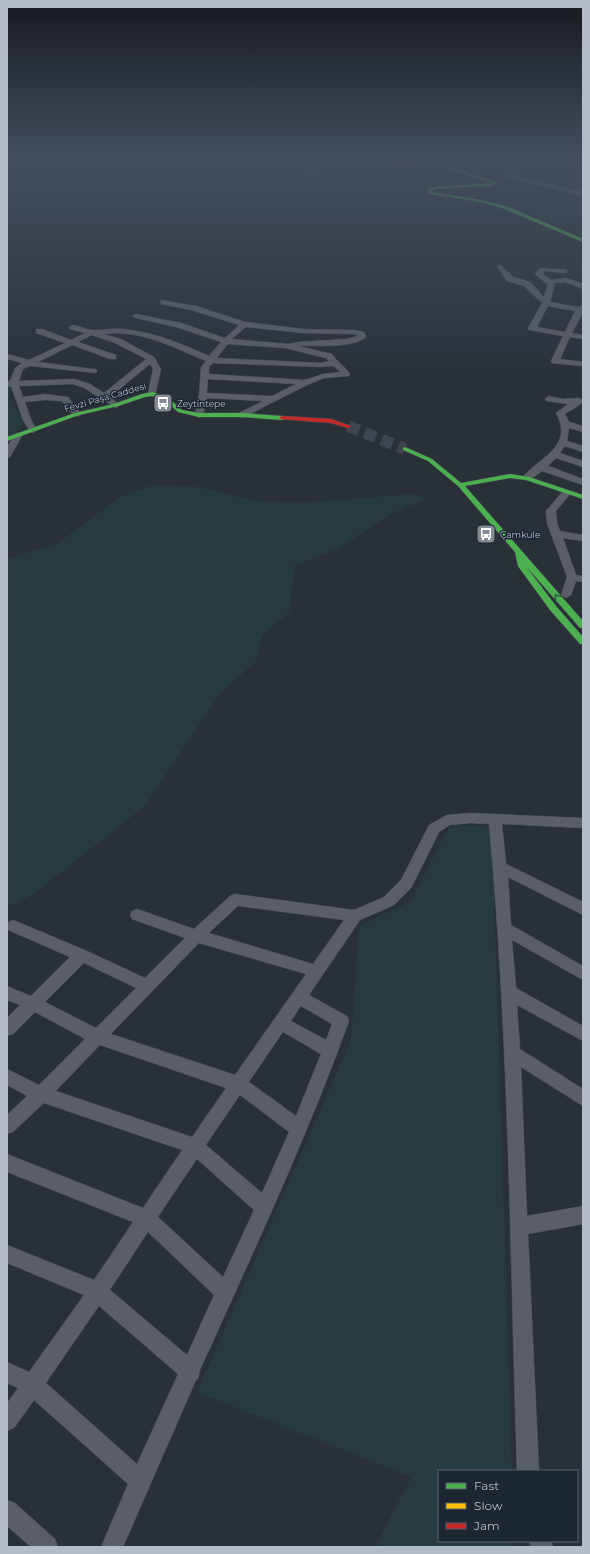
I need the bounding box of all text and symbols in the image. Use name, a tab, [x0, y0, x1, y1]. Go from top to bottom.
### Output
street label: Fevzi Paşa Caddesi	[63, 380, 147, 414]
bus stop icon: Zeytintepe	[152, 392, 174, 414]
place label: Zeytintepe	[177, 398, 226, 409]
bus stop icon: Çamkule	[475, 523, 497, 545]
place label: Çamkule	[500, 529, 541, 540]
one-way arrow	[555, 595, 562, 602]
legend	[438, 1470, 578, 1542]
text: Fast	[474, 1478, 499, 1493]
text: Slow	[474, 1498, 503, 1513]
text: Jam	[473, 1518, 500, 1533]

